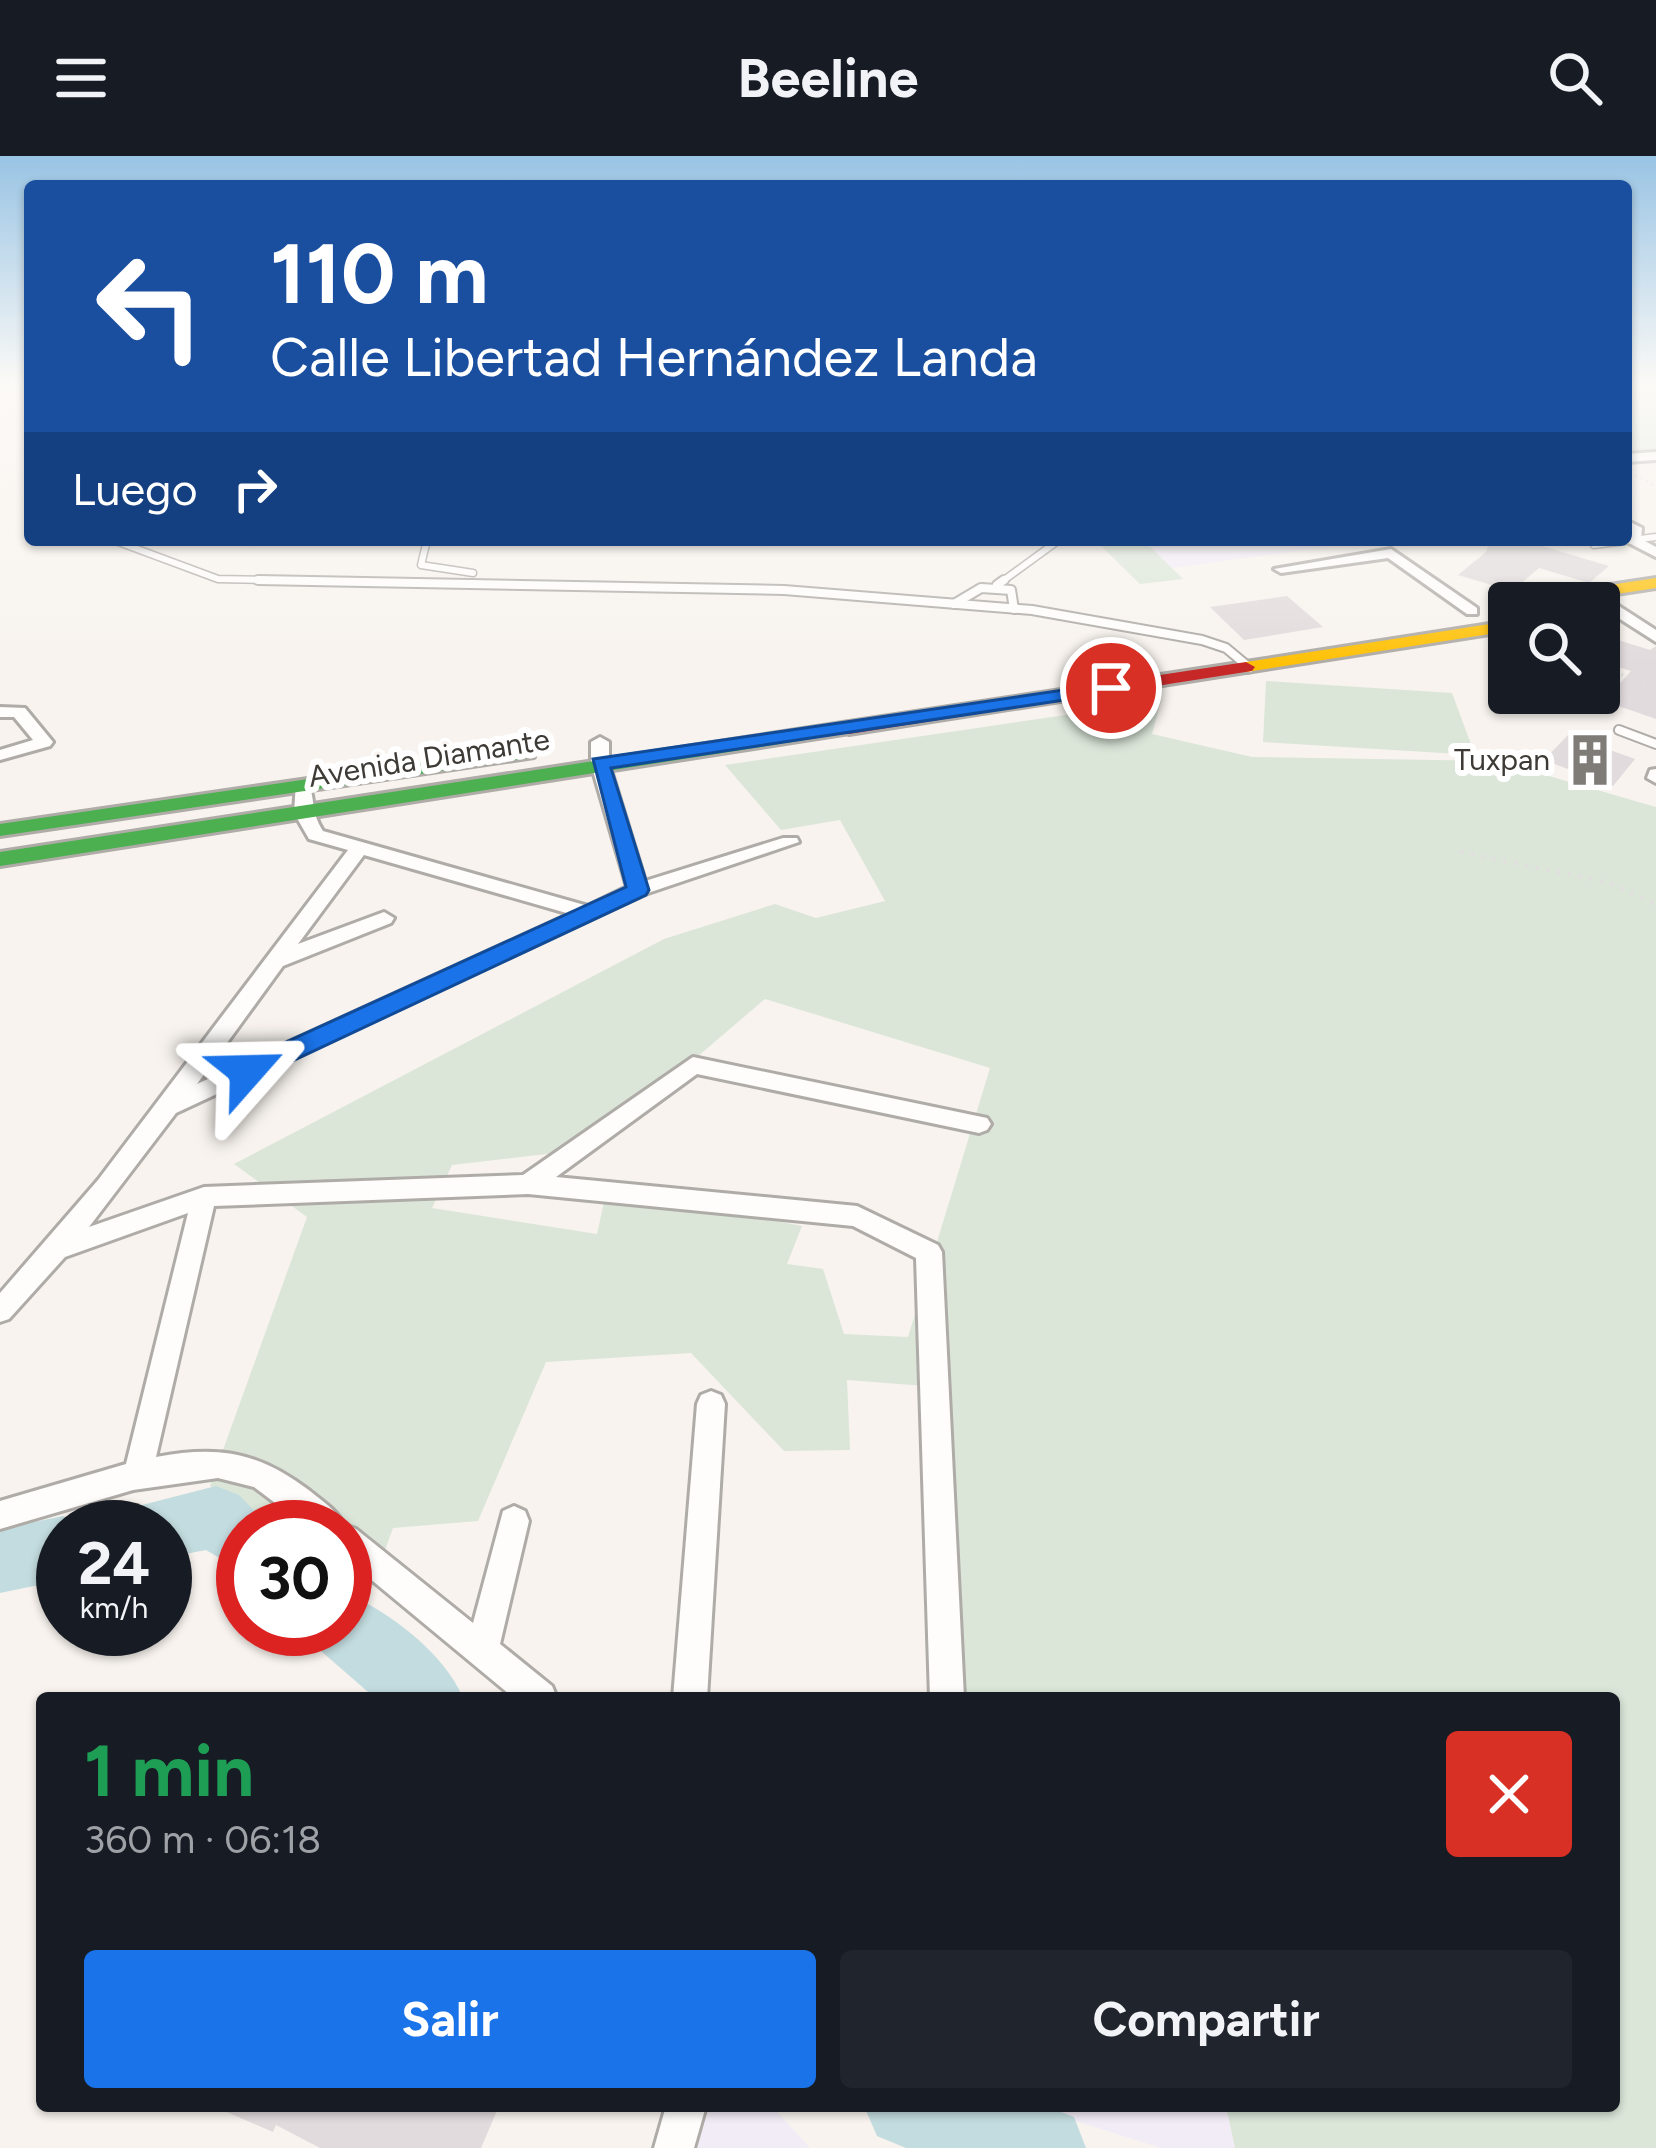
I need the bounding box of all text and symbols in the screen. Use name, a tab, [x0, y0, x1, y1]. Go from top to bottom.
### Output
icon: menu	[48, 45, 114, 111]
icon: search	[1542, 45, 1608, 111]
text: Beeline	[738, 46, 918, 111]
text: 110 m	[270, 223, 489, 324]
icon: left	[72, 228, 228, 384]
text: Calle Libertad Hernández Landa	[270, 325, 1038, 390]
icon: right	[222, 456, 288, 522]
text: Luego	[72, 462, 198, 516]
map controls	[1488, 582, 1620, 714]
button: search	[1488, 582, 1620, 714]
pin	[1060, 637, 1162, 739]
icon: arrive	[1078, 655, 1144, 721]
street label: Avenida Diamante	[306, 720, 552, 795]
building icon: Tuxpan	[1561, 731, 1619, 789]
place label: Tuxpan	[1454, 741, 1550, 778]
position arrow	[184, 1008, 310, 1134]
speed limit sign: 30	[216, 1500, 372, 1656]
text: 24	[78, 1527, 150, 1599]
text: km/h	[80, 1589, 148, 1626]
text: 1 min	[84, 1728, 254, 1814]
button: close	[1446, 1731, 1572, 1857]
text: 360 m · 06:18	[84, 1816, 321, 1863]
button: Salir	[84, 1950, 816, 2088]
button: Compartir	[840, 1950, 1572, 2088]

